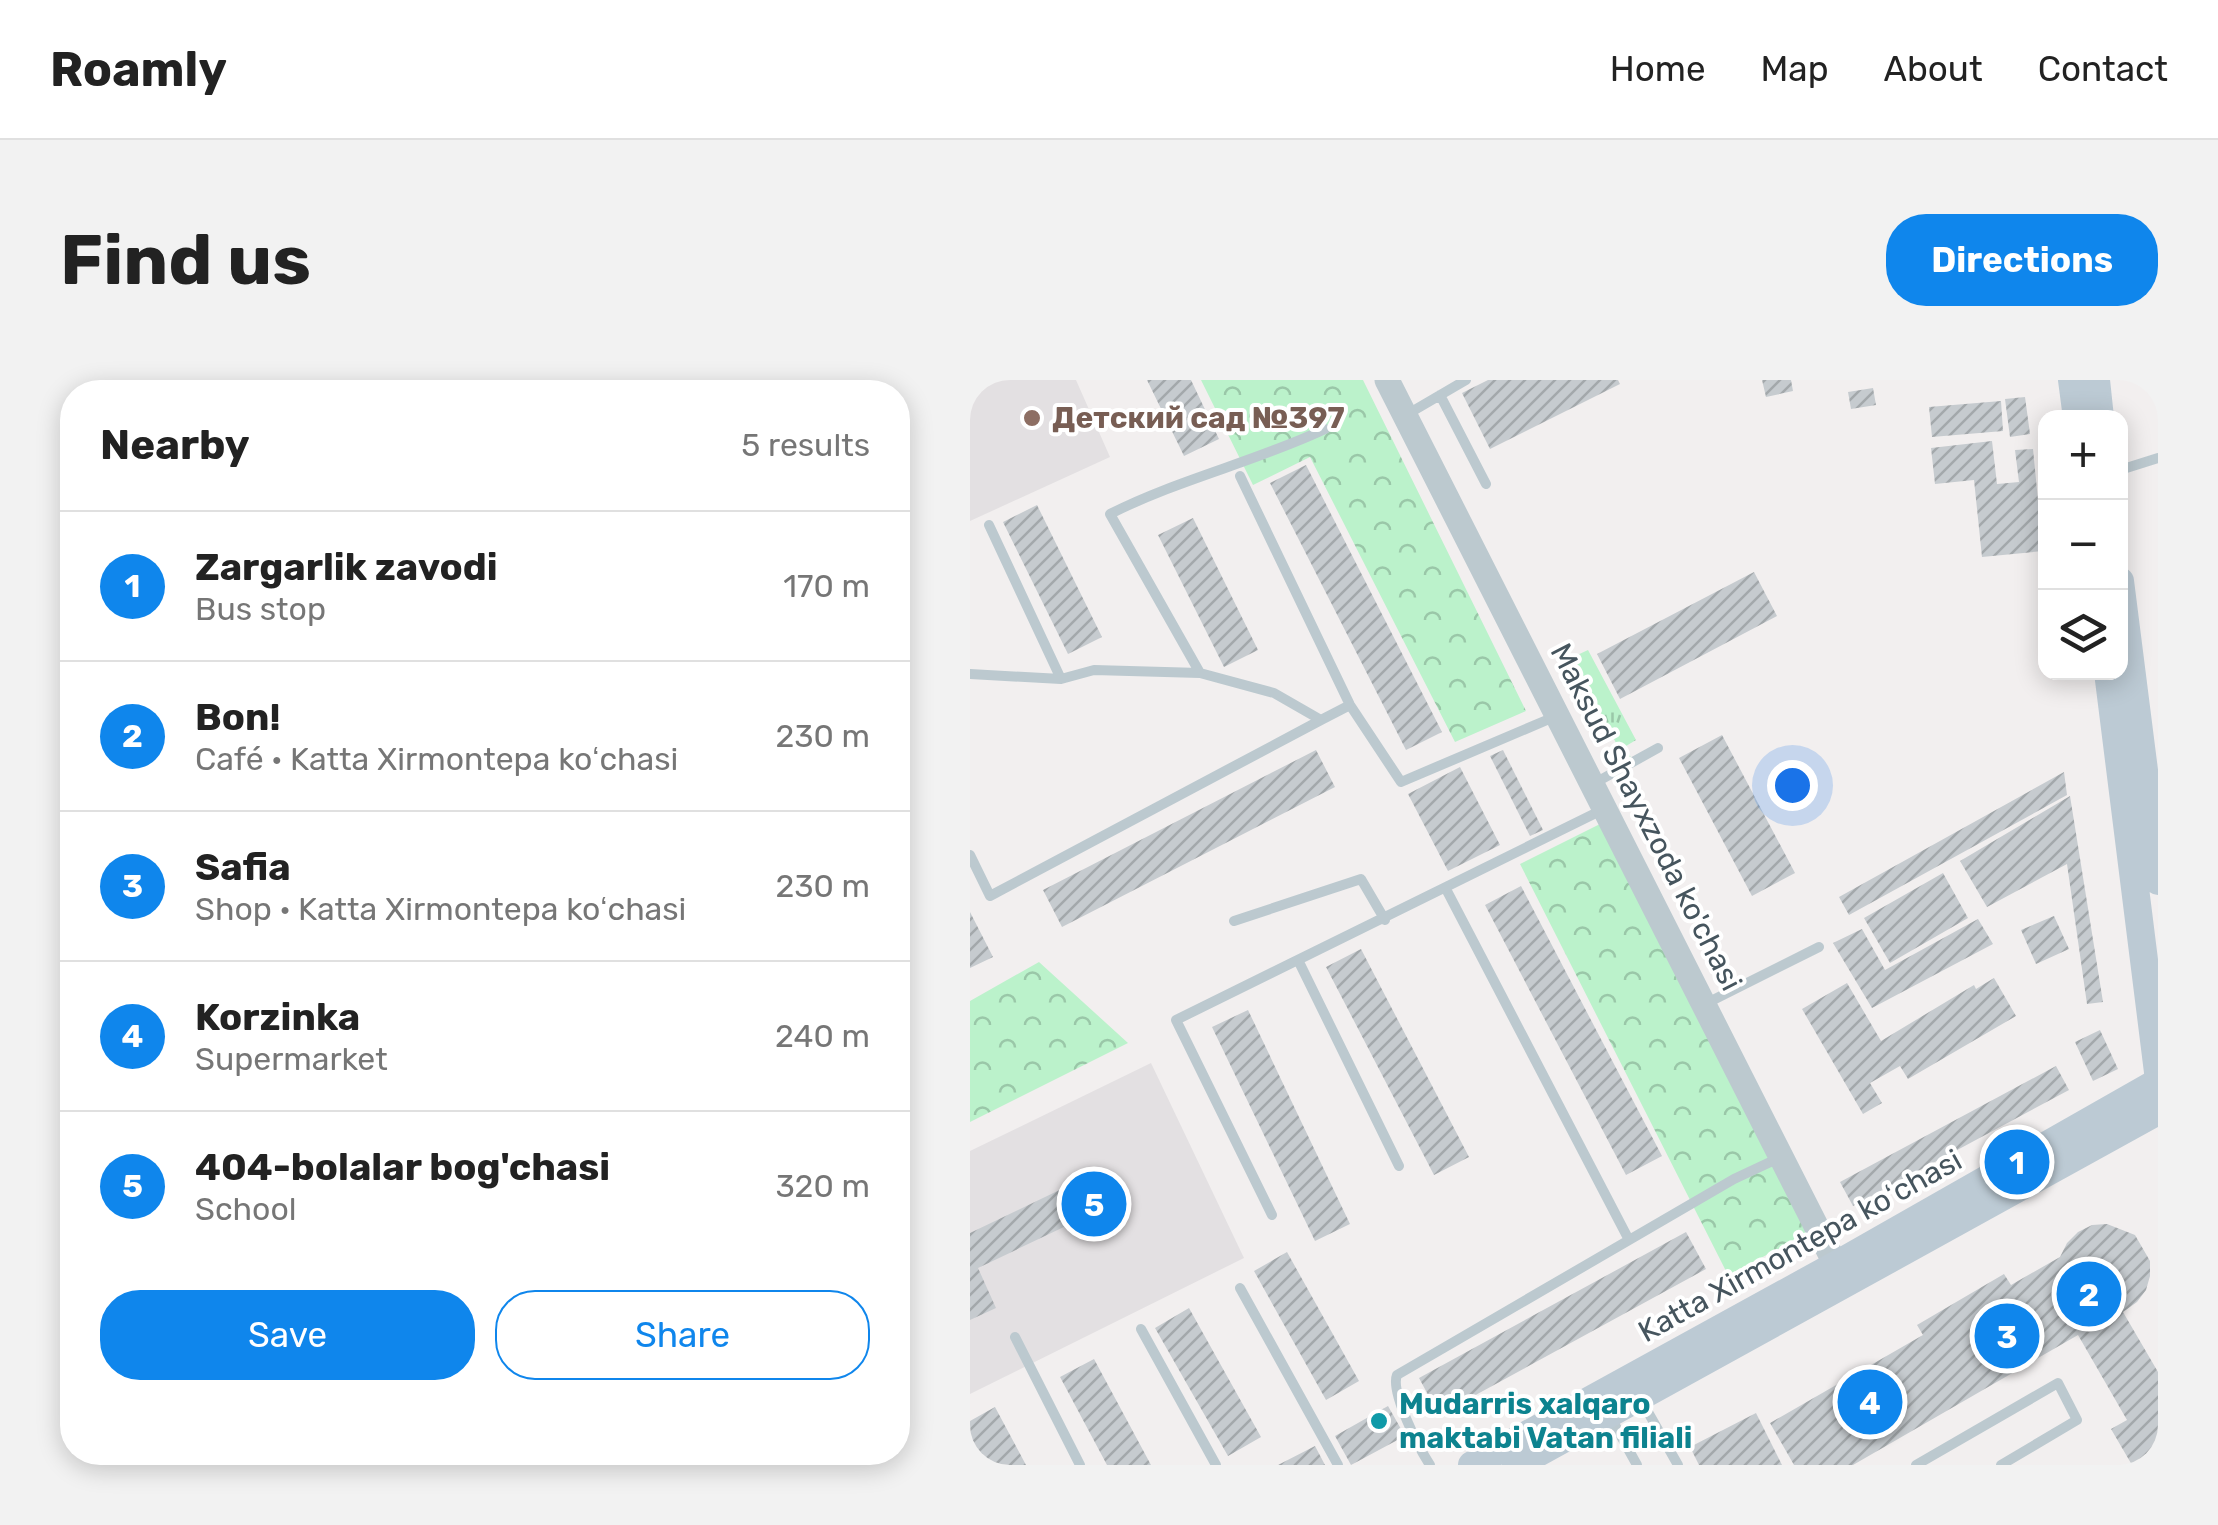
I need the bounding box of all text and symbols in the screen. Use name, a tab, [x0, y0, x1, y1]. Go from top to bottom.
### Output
text: Roamly	[50, 41, 227, 98]
text: Home	[1610, 48, 1706, 90]
text: Map	[1761, 48, 1829, 90]
text: About	[1884, 48, 1983, 90]
text: Contact	[2038, 48, 2168, 90]
button: Directions	[1886, 214, 2158, 306]
text: Find us	[60, 219, 311, 302]
place label: Детский сад №397	[1052, 400, 1345, 436]
marker: Детский сад №397	[1021, 407, 1043, 429]
map controls	[2038, 410, 2128, 680]
button: +	[2038, 410, 2128, 500]
text: Nearby	[100, 420, 250, 470]
text: 5 results	[741, 426, 870, 464]
button: −	[2038, 500, 2128, 590]
text: Zargarlik zavodi	[195, 544, 498, 590]
text: 1	[125, 567, 140, 605]
text: 170 m	[783, 567, 870, 605]
text: Bus stop	[195, 590, 326, 628]
button: layers	[2038, 590, 2128, 680]
street label: Maksud Shayxzoda ko'chasi	[1543, 637, 1749, 997]
text: Bon!	[195, 694, 280, 740]
text: 2	[122, 717, 143, 755]
text: 230 m	[775, 717, 870, 755]
text: Café · Katta Xirmontepa koʻchasi	[195, 740, 678, 778]
your location	[1767, 760, 1818, 811]
text: Safia	[195, 844, 291, 890]
text: 3	[122, 867, 143, 905]
text: 230 m	[775, 867, 870, 905]
text: Shop · Katta Xirmontepa koʻchasi	[195, 890, 686, 928]
text: Korzinka	[195, 994, 360, 1040]
text: 4	[122, 1017, 143, 1055]
text: 240 m	[775, 1017, 870, 1055]
text: Supermarket	[195, 1040, 388, 1078]
pin: 1	[1984, 1124, 2050, 1200]
street label: Katta Xirmontepa koʻchasi	[1632, 1142, 1968, 1350]
text: 404-bolalar bog'chasi	[195, 1144, 610, 1190]
pin: 5	[1062, 1166, 1126, 1242]
text: 5	[122, 1167, 143, 1205]
text: 320 m	[775, 1167, 870, 1205]
text: School	[195, 1190, 297, 1228]
pin: 2	[2056, 1256, 2122, 1332]
button: Save	[100, 1290, 475, 1380]
button: Share	[495, 1290, 870, 1380]
pin: 3	[1974, 1298, 2040, 1374]
pin: 4	[1838, 1364, 1902, 1440]
place label: Mudarris xalqaro maktabi Vatan filiali	[1399, 1386, 1692, 1456]
marker: Mudarris xalqaro maktabi Vatan filiali	[1368, 1410, 1390, 1432]

